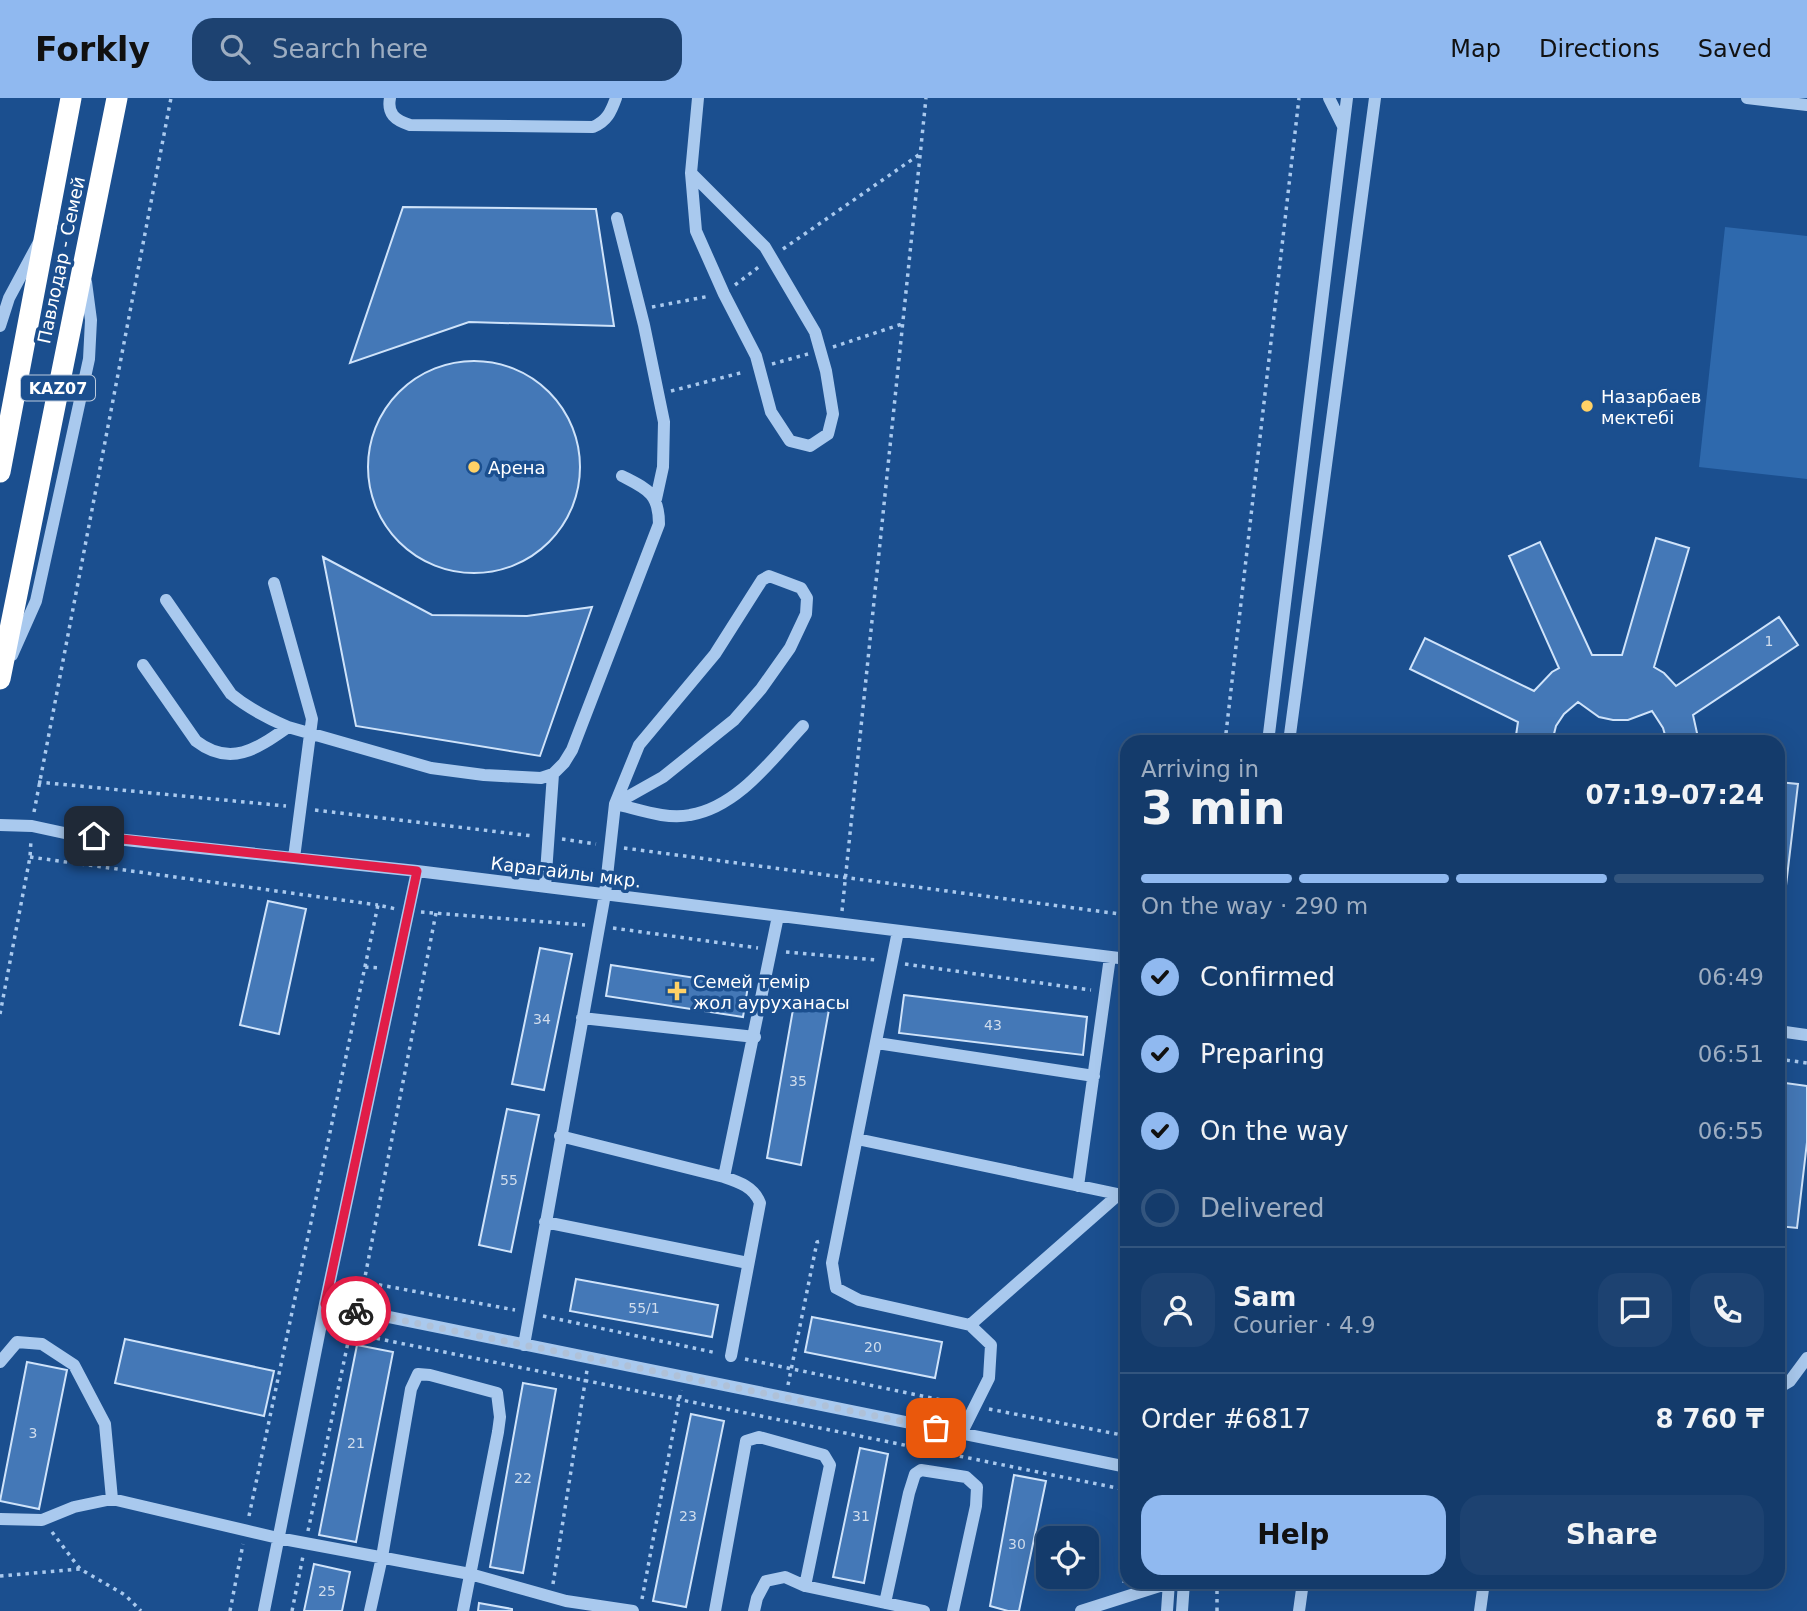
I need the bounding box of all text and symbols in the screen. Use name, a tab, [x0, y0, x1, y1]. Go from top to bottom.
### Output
search box	[192, 18, 682, 81]
text: Forkly	[35, 30, 150, 69]
icon: search	[216, 30, 254, 68]
text: Search here	[272, 34, 428, 64]
text: Map	[1450, 35, 1501, 63]
text: Directions	[1539, 35, 1660, 63]
text: Saved	[1698, 35, 1772, 63]
street label: Павлодар - Семей	[33, 174, 89, 346]
road number: KAZ07	[21, 376, 95, 400]
place label: Назарбаев мектебі	[1601, 386, 1701, 428]
marker: Назарбаев мектебі	[1579, 398, 1595, 414]
place label: Арена	[488, 457, 546, 478]
marker: Арена	[466, 459, 482, 475]
house number: 1	[1765, 633, 1773, 649]
text: Arriving in	[1141, 756, 1259, 782]
text: 07:19–07:24	[1585, 780, 1764, 810]
text: 3 min	[1141, 781, 1285, 835]
pin	[64, 806, 124, 866]
icon: home	[75, 817, 113, 855]
street label: Карагайлы мкр.	[490, 852, 642, 892]
text: On the way · 290 m	[1141, 893, 1368, 919]
icon: check	[1141, 958, 1179, 996]
text: Confirmed	[1200, 962, 1335, 992]
text: 06:49	[1698, 964, 1764, 990]
place label: Семей темір жол ауруханасы	[693, 971, 850, 1013]
marker: Семей темір жол ауруханасы	[667, 981, 687, 1001]
house number: 34	[533, 1011, 551, 1027]
house number: 43	[984, 1017, 1002, 1033]
icon: check	[1141, 1035, 1179, 1073]
text: Preparing	[1200, 1039, 1325, 1069]
text: 06:51	[1698, 1041, 1764, 1067]
house number: 35	[789, 1073, 807, 1089]
icon: check	[1141, 1112, 1179, 1150]
text: On the way	[1200, 1116, 1349, 1146]
text: 06:55	[1698, 1118, 1764, 1144]
house number: 55	[500, 1172, 518, 1188]
text: Delivered	[1200, 1193, 1324, 1223]
button: person	[1141, 1273, 1215, 1347]
button: chat	[1598, 1273, 1672, 1347]
button: phone	[1690, 1273, 1764, 1347]
courier	[321, 1276, 391, 1346]
text: Sam	[1233, 1282, 1296, 1312]
icon: bike	[337, 1292, 375, 1330]
house number: 55/1	[628, 1300, 660, 1316]
text: Courier · 4.9	[1233, 1312, 1376, 1338]
house number: 20	[864, 1339, 882, 1355]
pin	[906, 1398, 966, 1458]
text: Order #6817	[1141, 1404, 1311, 1434]
text: 8 760 ₸	[1655, 1404, 1764, 1434]
icon: bag	[917, 1409, 955, 1447]
house number: 3	[29, 1425, 37, 1441]
house number: 21	[347, 1435, 365, 1451]
house number: 22	[514, 1470, 532, 1486]
button: Help	[1141, 1495, 1446, 1575]
button: Share	[1460, 1495, 1764, 1575]
house number: 23	[679, 1508, 697, 1524]
house number: 31	[852, 1508, 870, 1524]
map controls	[1036, 1526, 1099, 1589]
button: locate	[1036, 1526, 1099, 1589]
house number: 30	[1008, 1536, 1026, 1552]
house number: 25	[318, 1583, 336, 1599]

